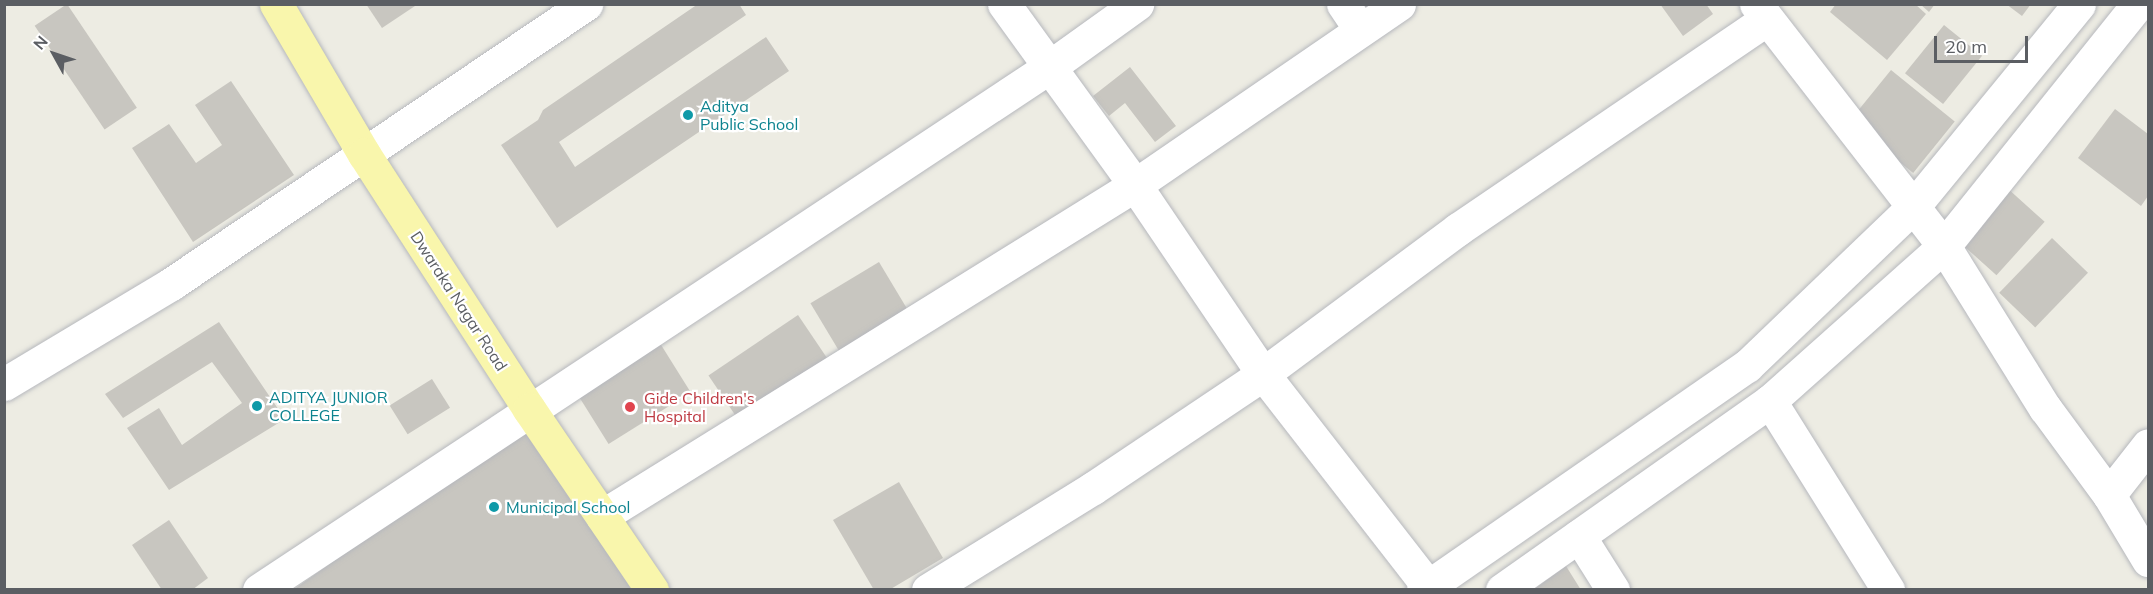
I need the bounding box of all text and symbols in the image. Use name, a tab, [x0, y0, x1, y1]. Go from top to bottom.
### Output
north arrow	[24, 24, 84, 84]
scale bar	[1937, 24, 2032, 62]
text: N	[29, 31, 52, 53]
text: 20 m	[1945, 35, 1987, 58]
place label: Aditya Public School	[700, 96, 798, 134]
marker: Aditya Public School	[681, 108, 695, 122]
street label: Dwaraka Nagar Road	[407, 228, 511, 374]
place label: ADITYA JUNIOR COLLEGE	[269, 387, 388, 425]
place label: Gide Children's Hospital	[644, 388, 755, 426]
marker: Gide Children's Hospital	[621, 398, 639, 416]
marker: ADITYA JUNIOR COLLEGE	[250, 399, 264, 413]
place label: Municipal School	[506, 497, 630, 517]
marker: Municipal School	[487, 500, 501, 514]

